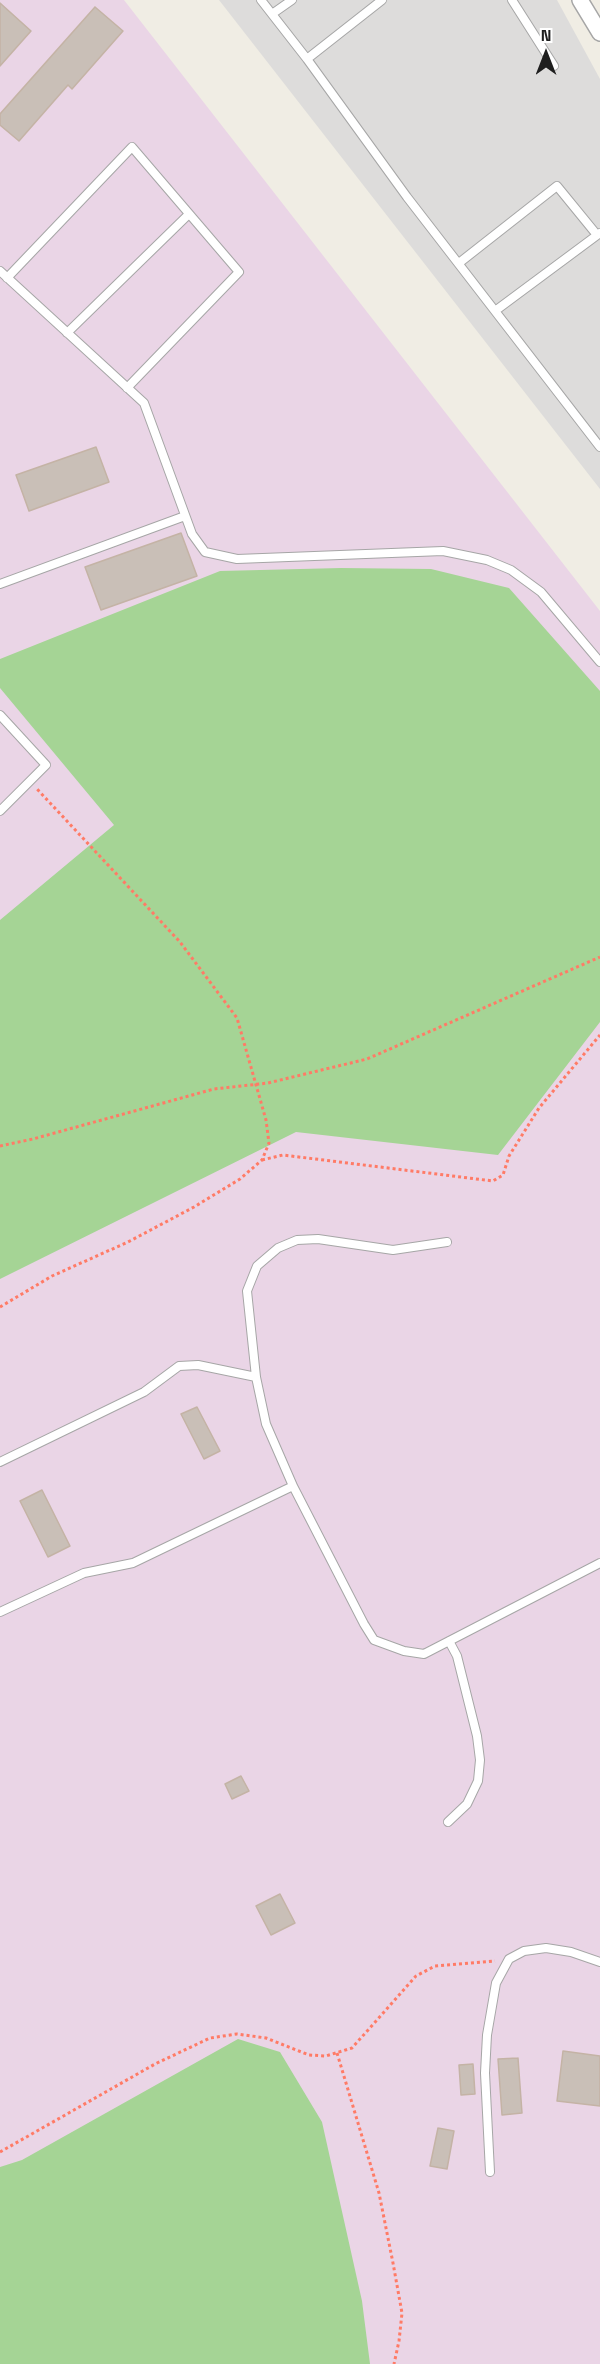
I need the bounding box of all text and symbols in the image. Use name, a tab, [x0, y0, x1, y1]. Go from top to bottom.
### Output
north arrow	[516, 24, 576, 84]
text: N	[541, 25, 551, 46]

